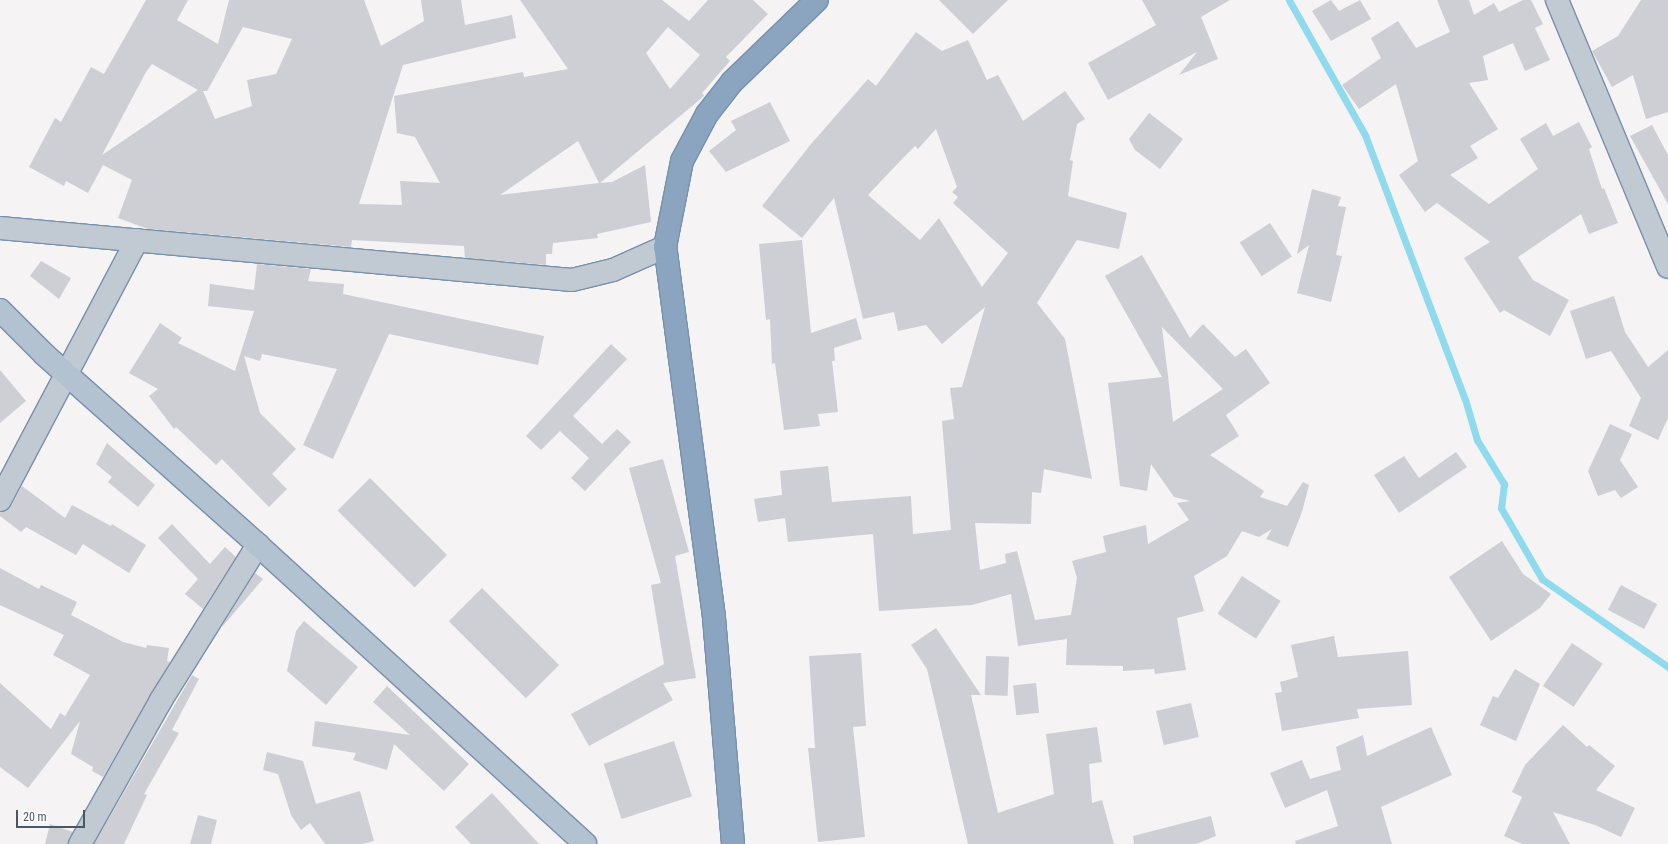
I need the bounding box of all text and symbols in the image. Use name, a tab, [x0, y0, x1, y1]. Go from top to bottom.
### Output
scale bar	[18, 802, 87, 828]
text: 20 m	[23, 810, 47, 824]

